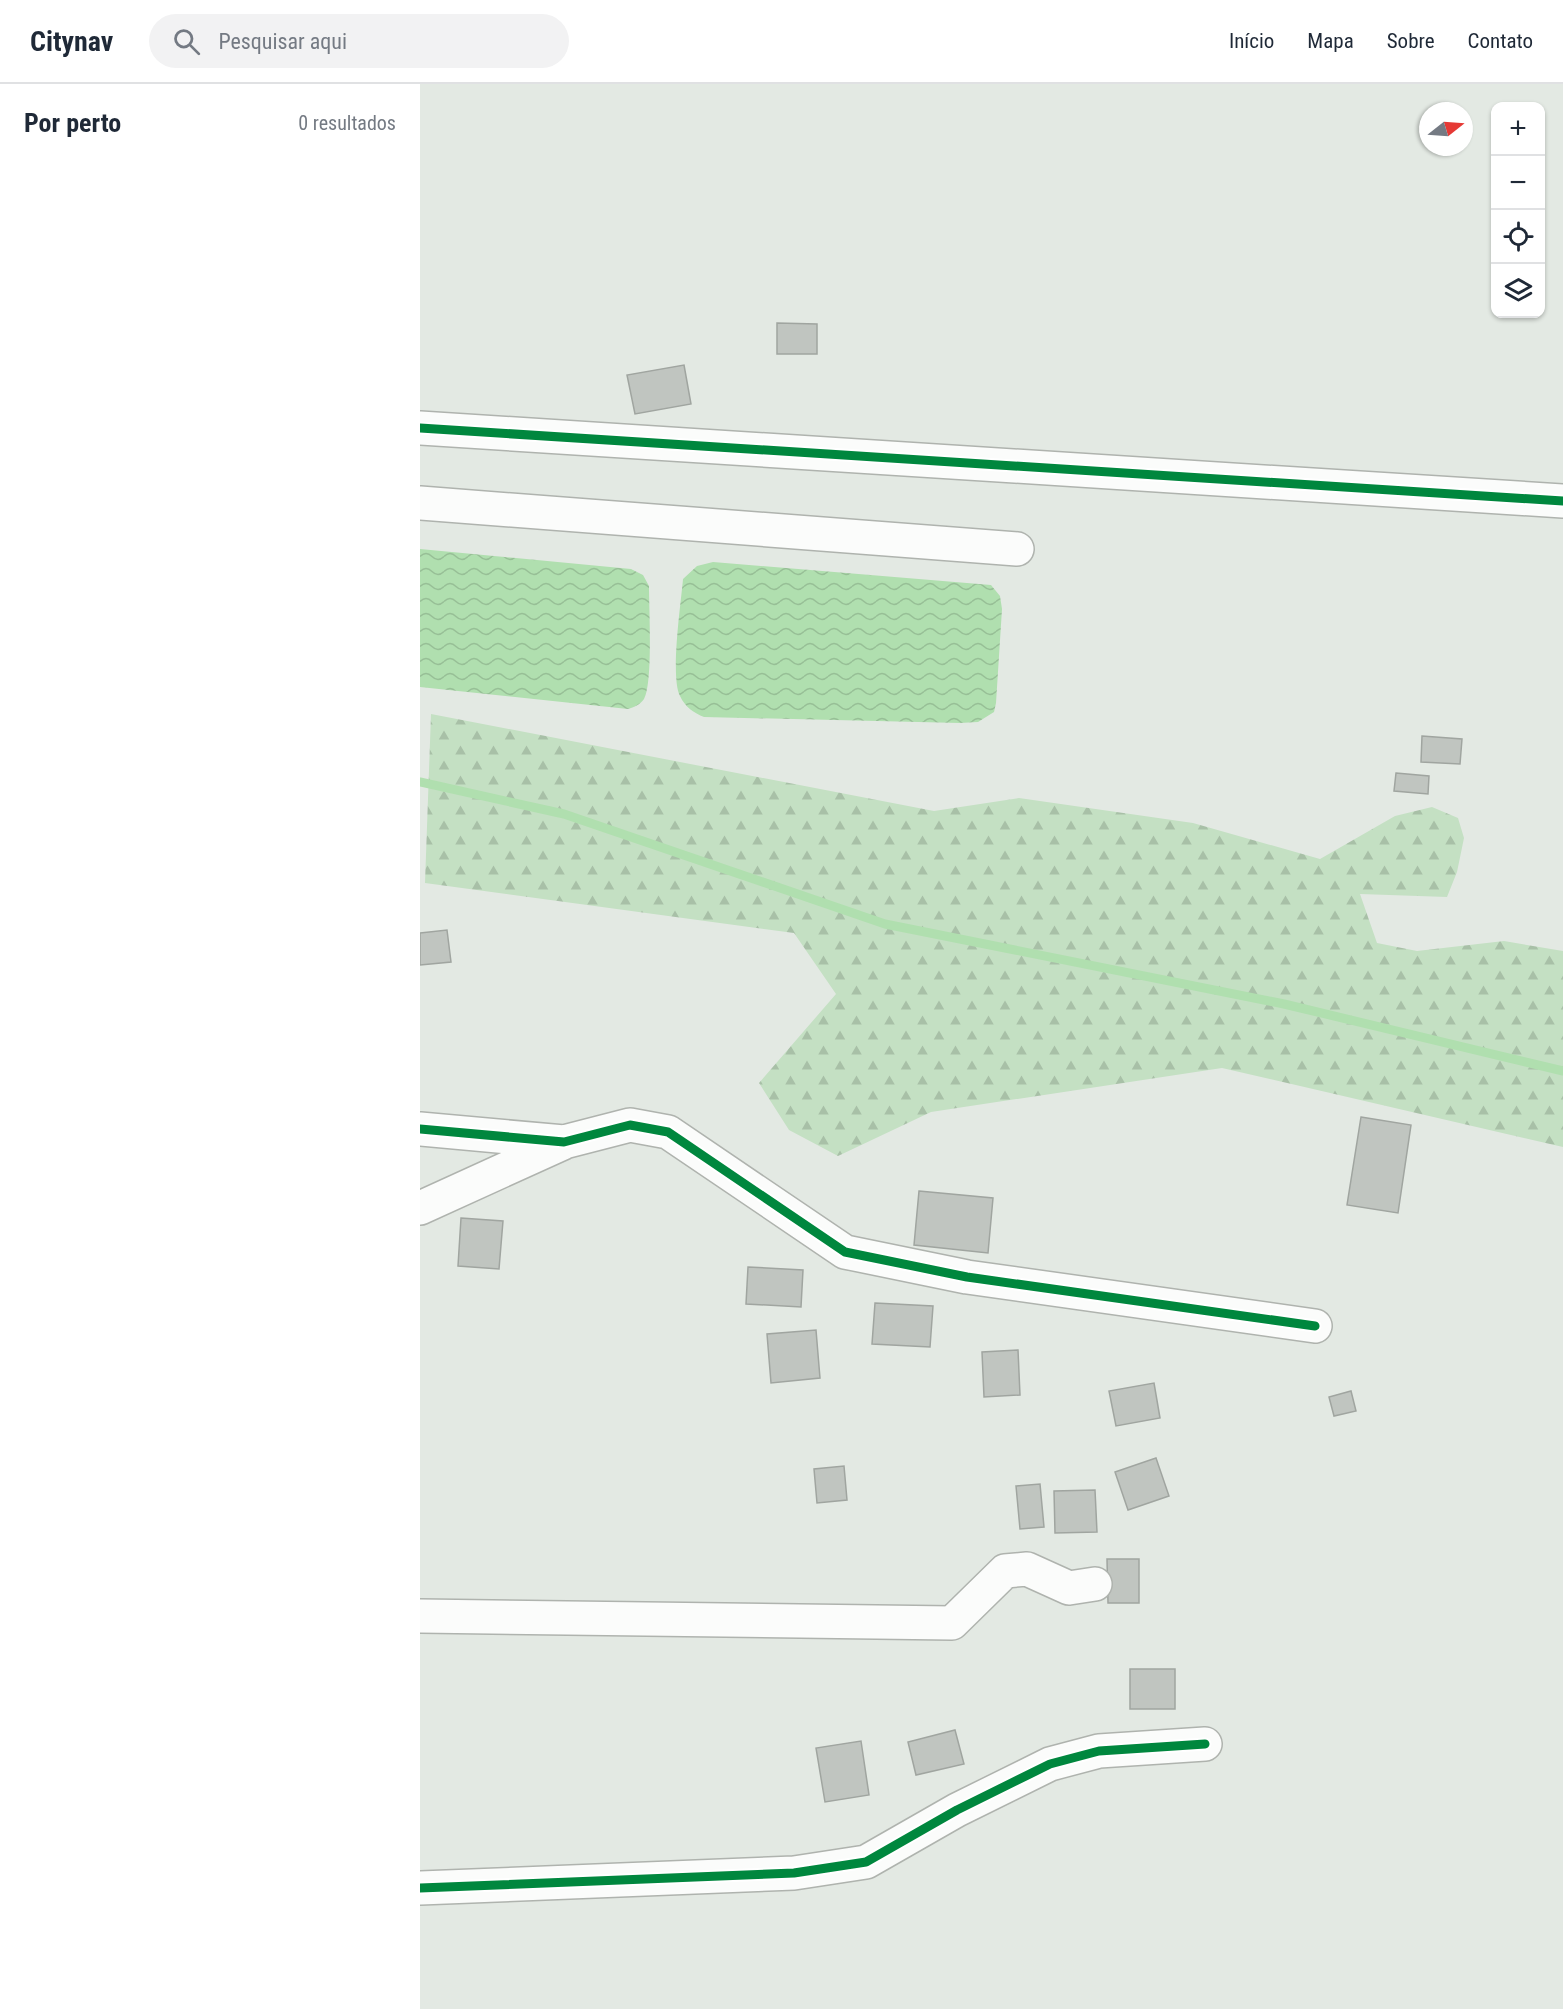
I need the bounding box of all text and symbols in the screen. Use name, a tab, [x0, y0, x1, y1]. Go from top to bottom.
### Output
search box	[149, 14, 569, 68]
text: Citynav	[30, 25, 113, 58]
icon: search	[170, 25, 203, 58]
text: Pesquisar aqui	[218, 29, 347, 54]
text: Início	[1229, 29, 1274, 53]
text: Mapa	[1307, 29, 1354, 53]
text: Sobre	[1387, 29, 1435, 53]
text: Contato	[1468, 29, 1533, 53]
north arrow	[1419, 102, 1473, 156]
map controls	[1491, 102, 1545, 318]
button: +	[1491, 102, 1545, 156]
text: Por perto	[24, 108, 121, 138]
text: 0 resultados	[298, 111, 396, 135]
button: −	[1491, 156, 1545, 210]
button: locate	[1491, 210, 1545, 264]
button: layers	[1491, 264, 1545, 318]

